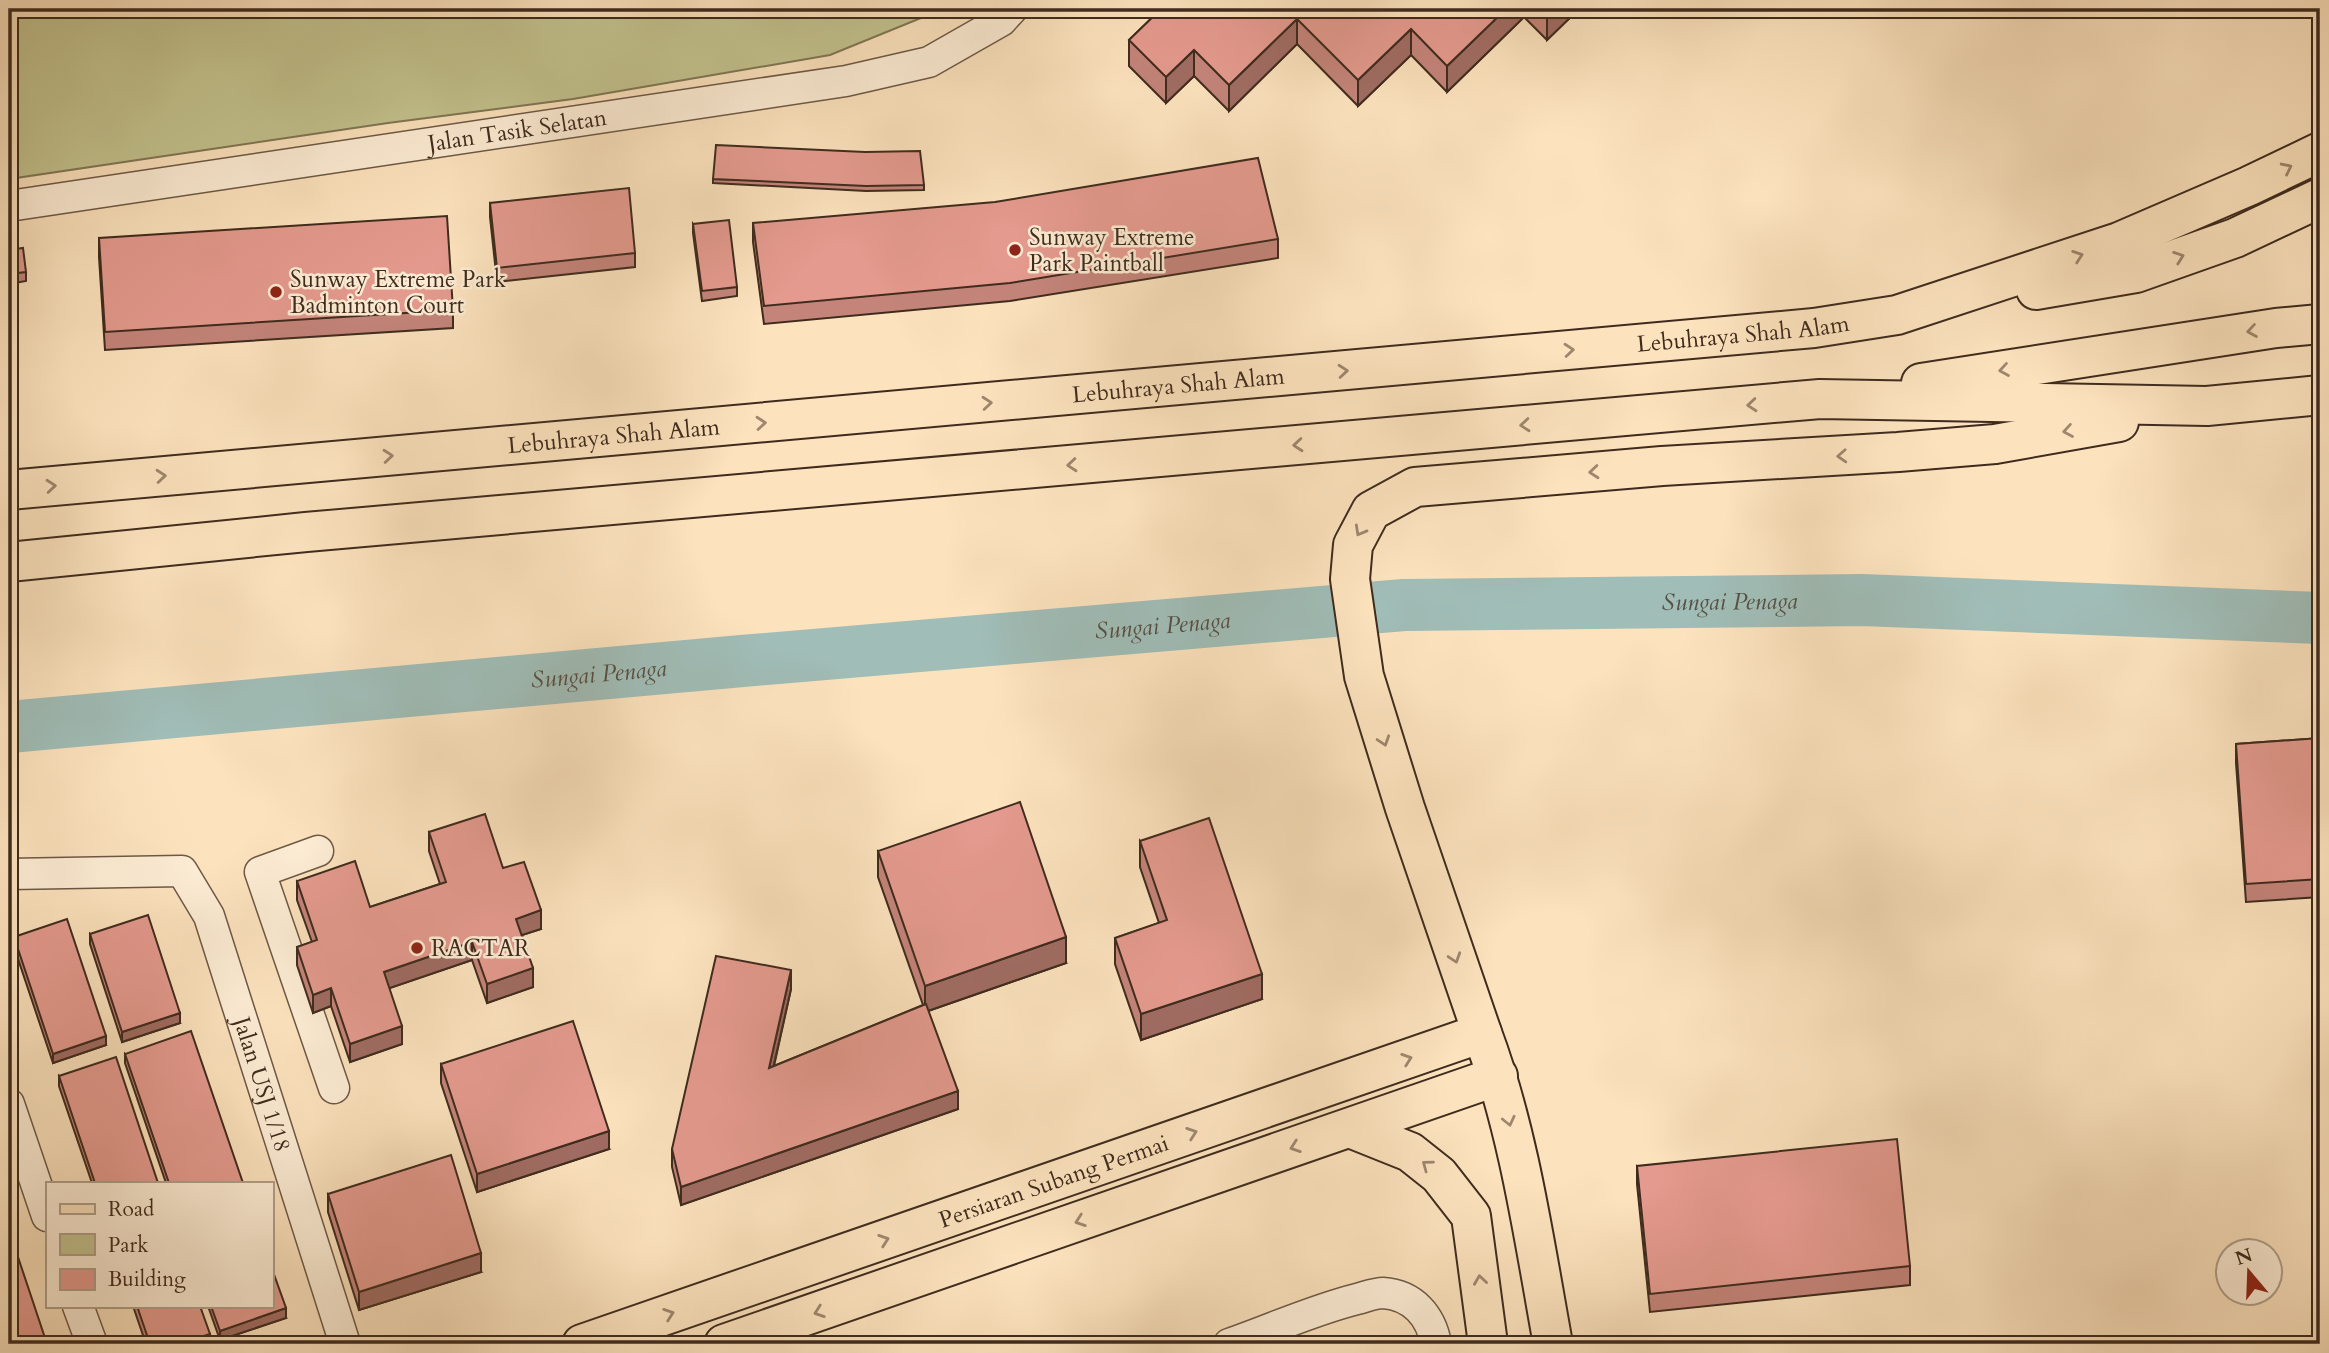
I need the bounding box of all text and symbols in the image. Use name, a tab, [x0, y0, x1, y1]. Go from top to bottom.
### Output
street label: Jalan Tasik Selatan	[423, 102, 609, 160]
one-way arrow	[2280, 162, 2293, 176]
place label: Sunway Extreme Park Paintball	[1029, 222, 1195, 279]
marker: Sunway Extreme Park Paintball	[1007, 242, 1023, 258]
one-way arrow	[2071, 250, 2084, 264]
one-way arrow	[2172, 251, 2184, 265]
place label: Sunway Extreme Park Badminton Court	[290, 264, 507, 321]
marker: Sunway Extreme Park Badminton Court	[268, 284, 284, 300]
street label: Lebuhraya Shah Alam	[1636, 308, 1852, 360]
one-way arrow	[2247, 324, 2258, 339]
one-way arrow	[1563, 343, 1575, 358]
street label: Lebuhraya Shah Alam	[1071, 361, 1286, 411]
one-way arrow	[1998, 363, 2009, 378]
one-way arrow	[1337, 364, 1348, 379]
one-way arrow	[982, 396, 993, 411]
one-way arrow	[1746, 397, 1757, 412]
street label: Lebuhraya Shah Alam	[506, 411, 722, 461]
one-way arrow	[755, 416, 766, 431]
one-way arrow	[1519, 417, 1530, 432]
one-way arrow	[2062, 423, 2074, 438]
one-way arrow	[1293, 437, 1304, 452]
one-way arrow	[1836, 448, 1847, 463]
one-way arrow	[382, 449, 393, 464]
one-way arrow	[1066, 457, 1077, 472]
one-way arrow	[1588, 464, 1599, 479]
one-way arrow	[156, 469, 167, 484]
one-way arrow	[46, 479, 57, 494]
one-way arrow	[1355, 524, 1369, 537]
water label: Sungai Penaga	[1661, 585, 1798, 619]
water label: Sungai Penaga	[1093, 604, 1232, 648]
water label: Sungai Penaga	[529, 652, 668, 697]
one-way arrow	[1376, 735, 1391, 747]
place label: RACTAR	[431, 933, 530, 964]
marker: RACTAR	[409, 940, 425, 956]
one-way arrow	[1447, 951, 1461, 963]
street label: Jalan USJ 1/18	[225, 1010, 298, 1156]
one-way arrow	[1400, 1053, 1412, 1067]
one-way arrow	[1500, 1115, 1515, 1127]
street label: Persiaran Subang Permai	[935, 1127, 1173, 1236]
one-way arrow	[1185, 1127, 1198, 1141]
one-way arrow	[1289, 1139, 1301, 1153]
one-way arrow	[1422, 1160, 1434, 1173]
legend	[46, 1182, 273, 1308]
text: Road	[108, 1195, 154, 1224]
one-way arrow	[1074, 1213, 1086, 1227]
text: Park	[108, 1231, 149, 1260]
one-way arrow	[878, 1234, 890, 1248]
north arrow	[2214, 1238, 2284, 1308]
text: N	[2232, 1242, 2256, 1272]
text: Building	[108, 1265, 186, 1294]
one-way arrow	[1472, 1274, 1487, 1286]
one-way arrow	[813, 1304, 825, 1318]
one-way arrow	[663, 1308, 675, 1322]

